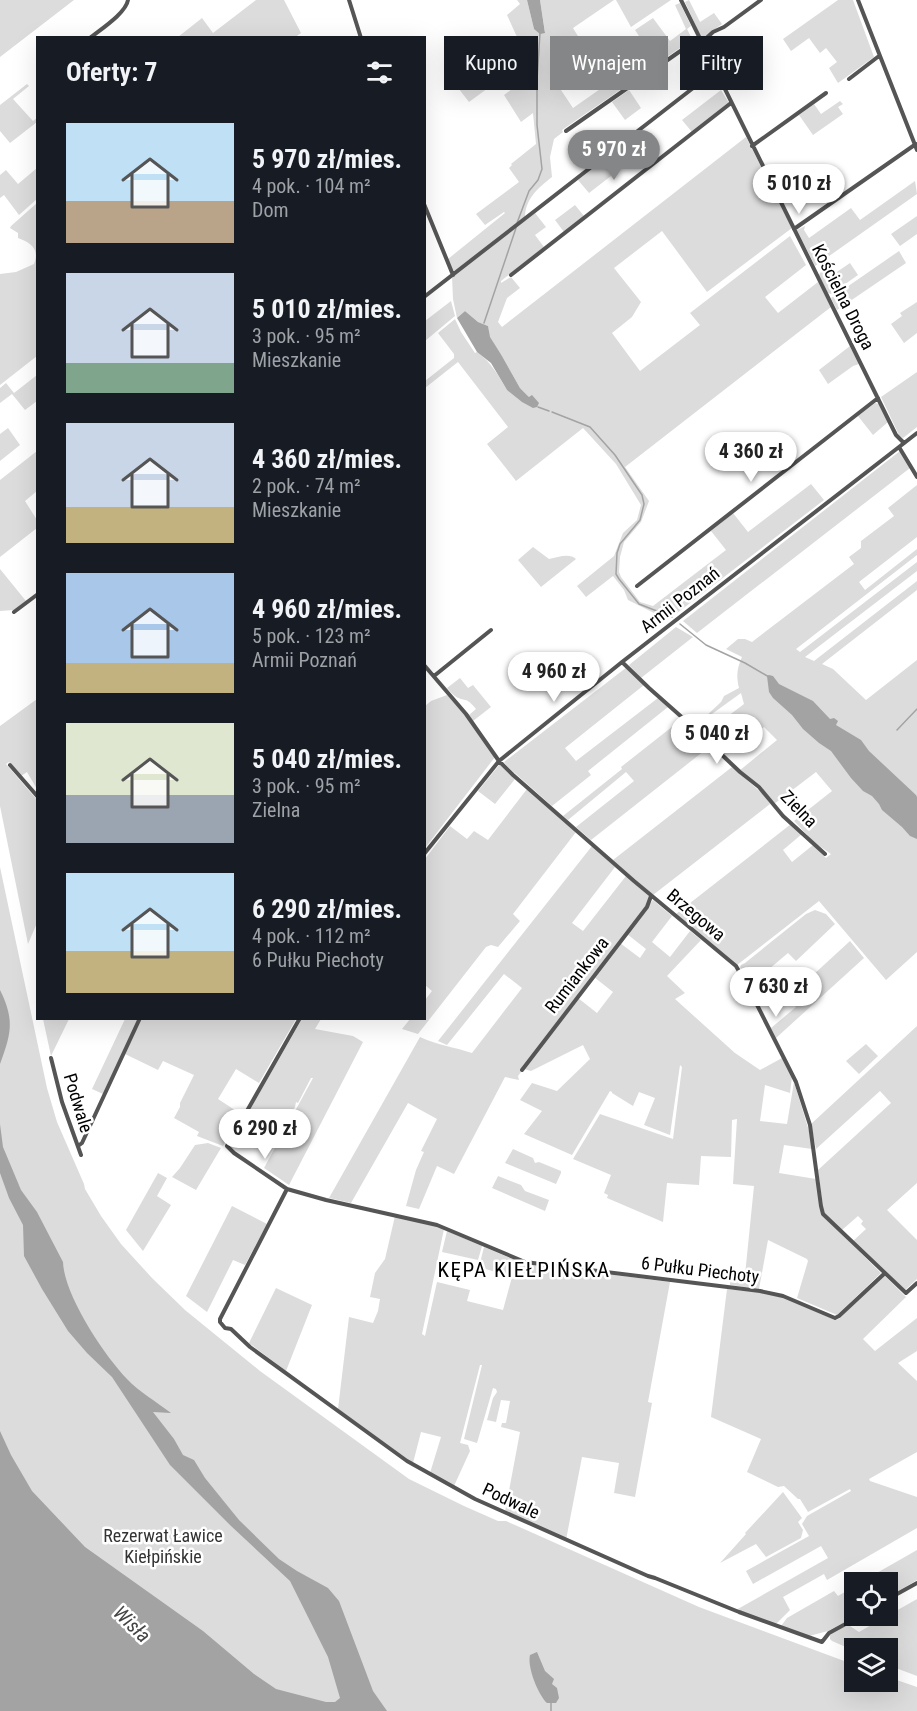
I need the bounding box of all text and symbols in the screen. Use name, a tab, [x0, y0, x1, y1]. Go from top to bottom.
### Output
chip: Kupno	[444, 36, 538, 90]
chip: Wynajem	[550, 36, 668, 90]
chip: Filtry	[680, 36, 763, 90]
icon: filters	[363, 56, 396, 89]
text: Oferty: 7	[66, 57, 157, 87]
pin: 5 970 zł	[552, 130, 676, 181]
text: 5 970 zł	[582, 137, 646, 161]
text: 5 970 zł/mies.	[252, 144, 402, 174]
icon: home	[114, 147, 186, 219]
pin: 5 010 zł	[737, 164, 861, 215]
text: 5 010 zł	[767, 171, 831, 195]
text: 4 pok. · 104 m²	[252, 174, 371, 198]
text: Dom	[252, 198, 289, 222]
street label: Kościelna Droga	[808, 241, 879, 353]
text: 5 010 zł/mies.	[252, 294, 402, 324]
icon: home	[114, 297, 186, 369]
text: 3 pok. · 95 m²	[252, 324, 361, 348]
text: Mieszkanie	[252, 348, 341, 372]
pin: 4 360 zł	[689, 432, 813, 483]
text: 4 360 zł	[719, 439, 783, 463]
text: 4 360 zł/mies.	[252, 444, 402, 474]
icon: home	[114, 447, 186, 519]
text: 2 pok. · 74 m²	[252, 474, 361, 498]
text: Mieszkanie	[252, 498, 341, 522]
street label: Armii Poznań	[636, 562, 723, 637]
text: 4 960 zł/mies.	[252, 594, 402, 624]
icon: home	[114, 597, 186, 669]
text: 5 pok. · 123 m²	[252, 624, 371, 648]
text: Armii Poznań	[252, 648, 357, 672]
pin: 4 960 zł	[492, 652, 616, 703]
text: 4 960 zł	[522, 659, 586, 683]
pin: 5 040 zł	[655, 714, 779, 765]
text: 5 040 zł	[685, 721, 749, 745]
text: 5 040 zł/mies.	[252, 744, 402, 774]
icon: home	[114, 747, 186, 819]
text: 3 pok. · 95 m²	[252, 774, 361, 798]
street label: Zielna	[777, 786, 822, 832]
text: Zielna	[252, 798, 300, 822]
street label: Brzegowa	[663, 884, 730, 945]
text: 6 290 zł/mies.	[252, 894, 402, 924]
icon: home	[114, 897, 186, 969]
text: 4 pok. · 112 m²	[252, 924, 371, 948]
street label: Rumiankowa	[540, 932, 613, 1017]
text: 6 Pułku Piechoty	[252, 948, 384, 972]
pin: 7 630 zł	[714, 967, 838, 1018]
text: 7 630 zł	[744, 974, 808, 998]
street label: Podwale	[60, 1071, 97, 1135]
pin: 6 290 zł	[203, 1109, 327, 1160]
text: 6 290 zł	[233, 1116, 297, 1140]
street label: 6 Pułku Piechoty	[640, 1252, 761, 1287]
district label: KĘPA KIEŁPIŃSKA	[437, 1258, 611, 1282]
street label: Podwale	[479, 1478, 543, 1523]
park label: Rezerwat Ławice Kiełpińskie	[103, 1525, 223, 1567]
map controls	[844, 1572, 898, 1692]
button: locate	[844, 1572, 898, 1626]
water label: Wisła	[108, 1601, 156, 1647]
button: layers	[844, 1638, 898, 1692]

